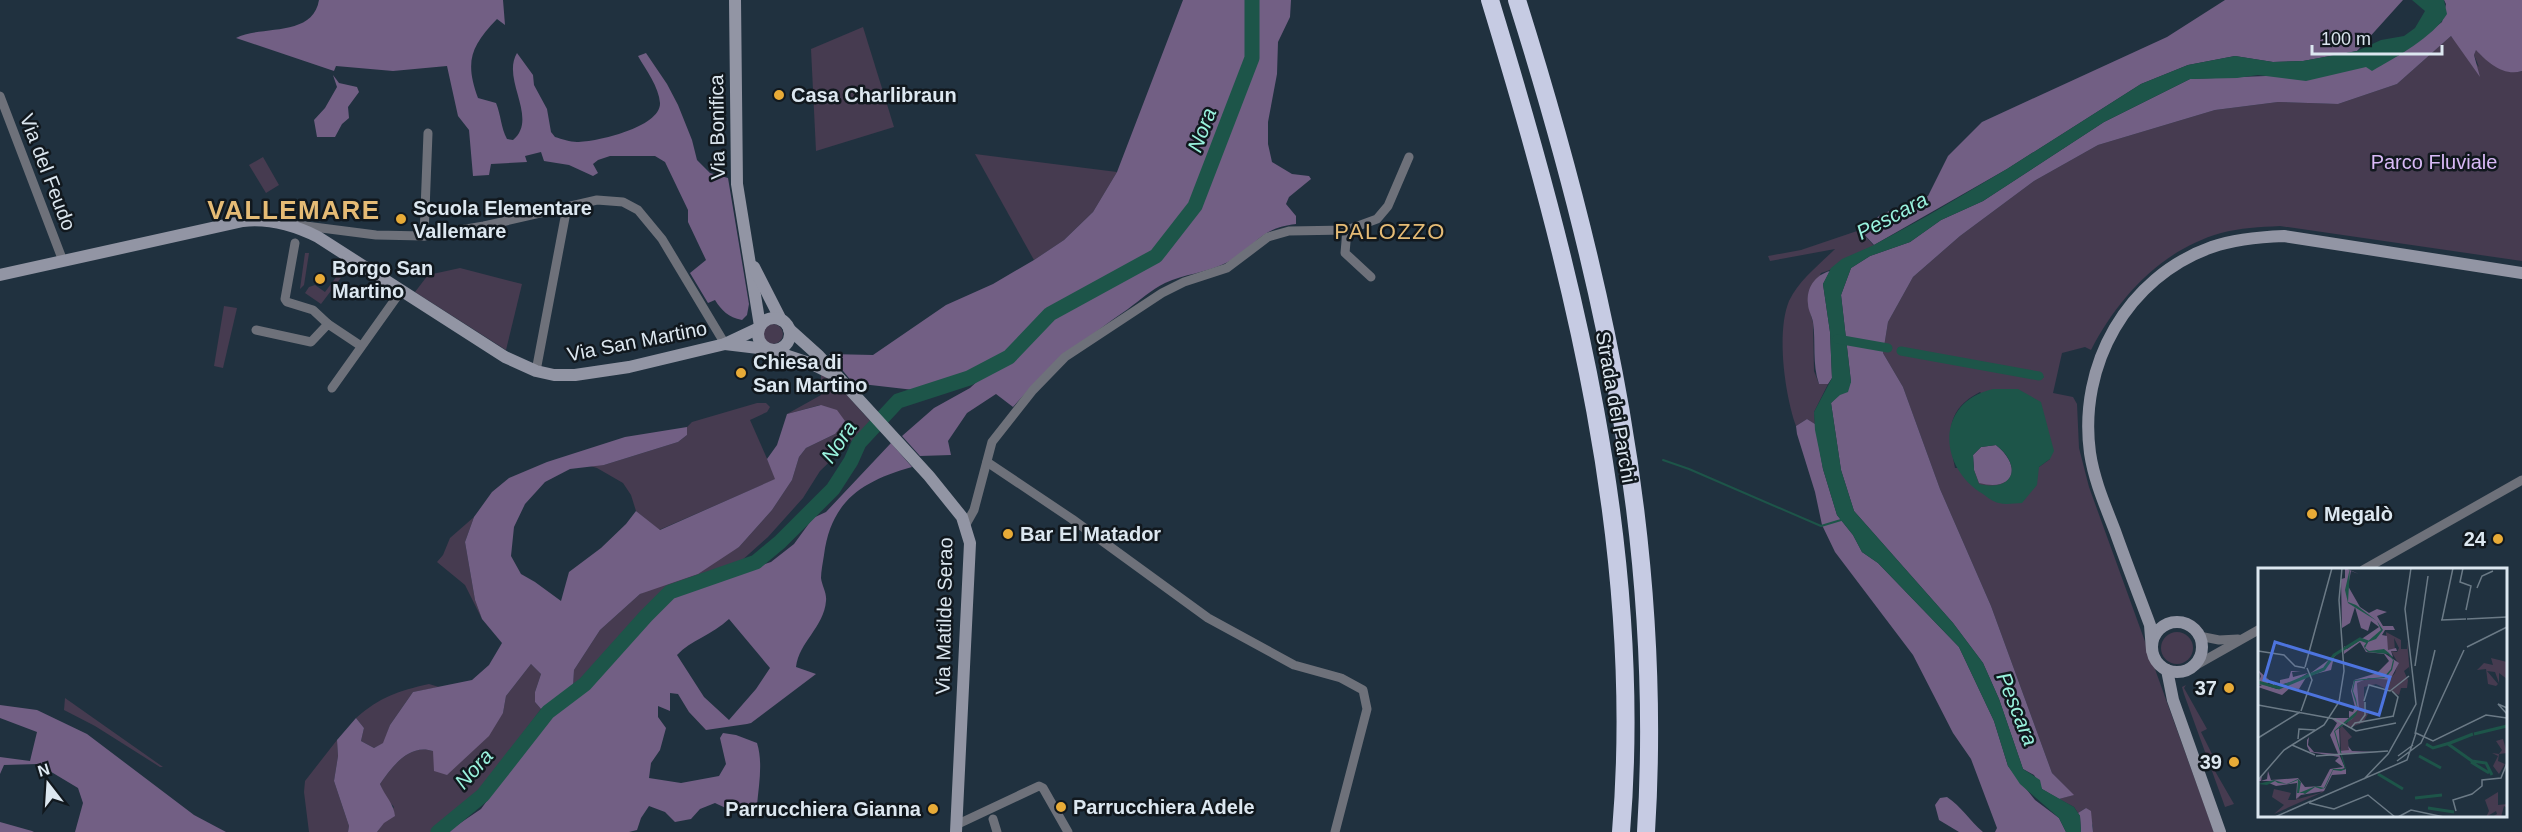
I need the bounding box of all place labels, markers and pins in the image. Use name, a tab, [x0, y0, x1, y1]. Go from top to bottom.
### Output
place label: Casa Charlibraun	[791, 84, 957, 106]
marker: Casa Charlibraun	[772, 88, 786, 102]
place label: Scuola Elementare Vallemare	[413, 197, 592, 242]
marker: Scuola Elementare Vallemare	[394, 212, 408, 226]
place label: Borgo San Martino	[332, 257, 433, 302]
marker: Borgo San Martino	[313, 272, 327, 286]
place label: Chiesa di San Martino	[753, 351, 867, 396]
marker: Chiesa di San Martino	[734, 366, 748, 380]
place label: Megalò	[2324, 503, 2393, 525]
marker: Megalò	[2305, 507, 2319, 521]
place label: Bar El Matador	[1020, 523, 1161, 545]
marker: Bar El Matador	[1001, 527, 1015, 541]
place label: 24	[2464, 528, 2487, 550]
marker: 24	[2491, 532, 2505, 546]
place label: 37	[2195, 677, 2217, 699]
marker: 37	[2222, 681, 2236, 695]
place label: 39	[2200, 751, 2222, 773]
marker: 39	[2227, 755, 2241, 769]
place label: Parrucchiera Adele	[1073, 796, 1255, 818]
place label: Parrucchiera Gianna	[725, 798, 922, 820]
marker: Parrucchiera Adele	[1054, 800, 1068, 814]
marker: Parrucchiera Gianna	[926, 802, 940, 816]

